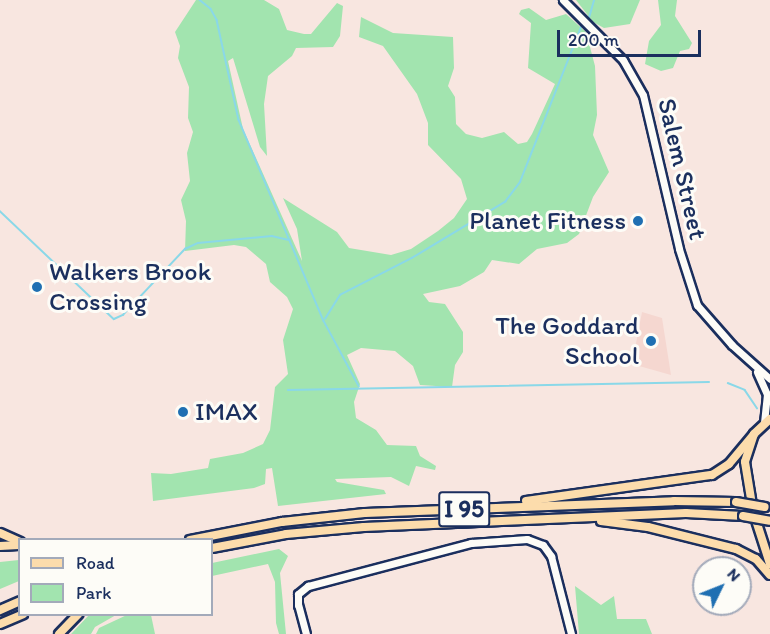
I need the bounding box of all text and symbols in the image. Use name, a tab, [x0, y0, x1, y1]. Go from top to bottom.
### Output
scale bar	[560, 18, 704, 56]
text: 200 m	[568, 29, 619, 51]
street label: Salem Street	[651, 96, 713, 242]
place label: Planet Fitness	[469, 205, 626, 237]
marker: Planet Fitness	[631, 214, 645, 228]
place label: Walkers Brook Crossing	[49, 256, 211, 318]
marker: Walkers Brook Crossing	[30, 280, 44, 294]
place label: The Goddard School	[495, 310, 639, 372]
marker: The Goddard School	[644, 334, 658, 348]
place label: IMAX	[195, 396, 258, 428]
marker: IMAX	[176, 405, 190, 419]
road number: I 95	[437, 488, 491, 530]
legend	[18, 538, 213, 616]
text: Road	[76, 552, 115, 574]
north arrow	[692, 556, 752, 616]
text: N	[723, 564, 745, 585]
text: Park	[76, 582, 111, 604]

